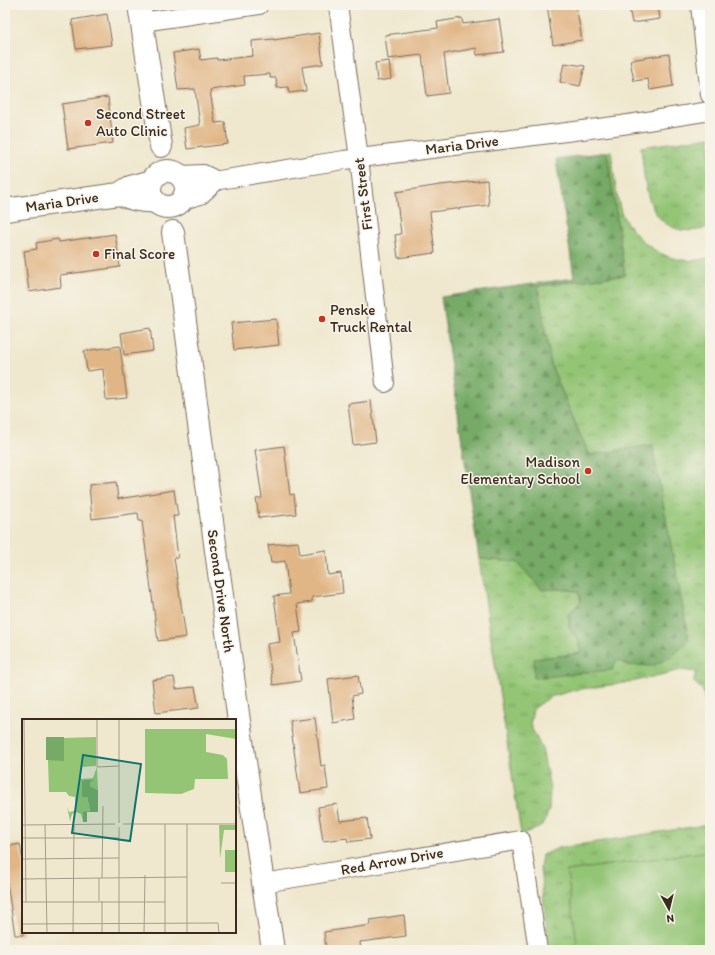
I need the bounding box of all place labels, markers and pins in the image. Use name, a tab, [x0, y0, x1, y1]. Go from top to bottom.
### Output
place label: Second Street Auto Clinic	[96, 105, 186, 140]
marker: Second Street Auto Clinic	[83, 118, 93, 128]
place label: Final Score	[104, 245, 175, 263]
marker: Final Score	[91, 249, 101, 259]
place label: Penske Truck Rental	[330, 301, 413, 336]
marker: Penske Truck Rental	[317, 314, 327, 324]
place label: Madison Elementary School	[460, 453, 581, 488]
marker: Madison Elementary School	[583, 466, 593, 476]

